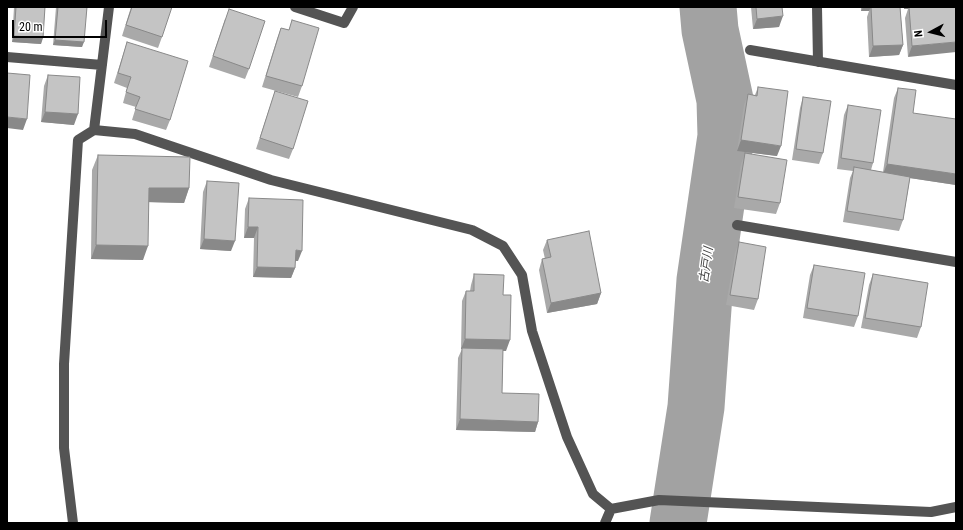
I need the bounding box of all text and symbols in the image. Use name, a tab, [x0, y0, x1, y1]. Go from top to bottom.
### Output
scale bar	[14, 12, 109, 38]
north arrow	[911, 12, 951, 52]
text: 20 m	[19, 20, 43, 34]
text: N	[912, 29, 925, 38]
water label: 古戸川	[697, 246, 717, 284]

